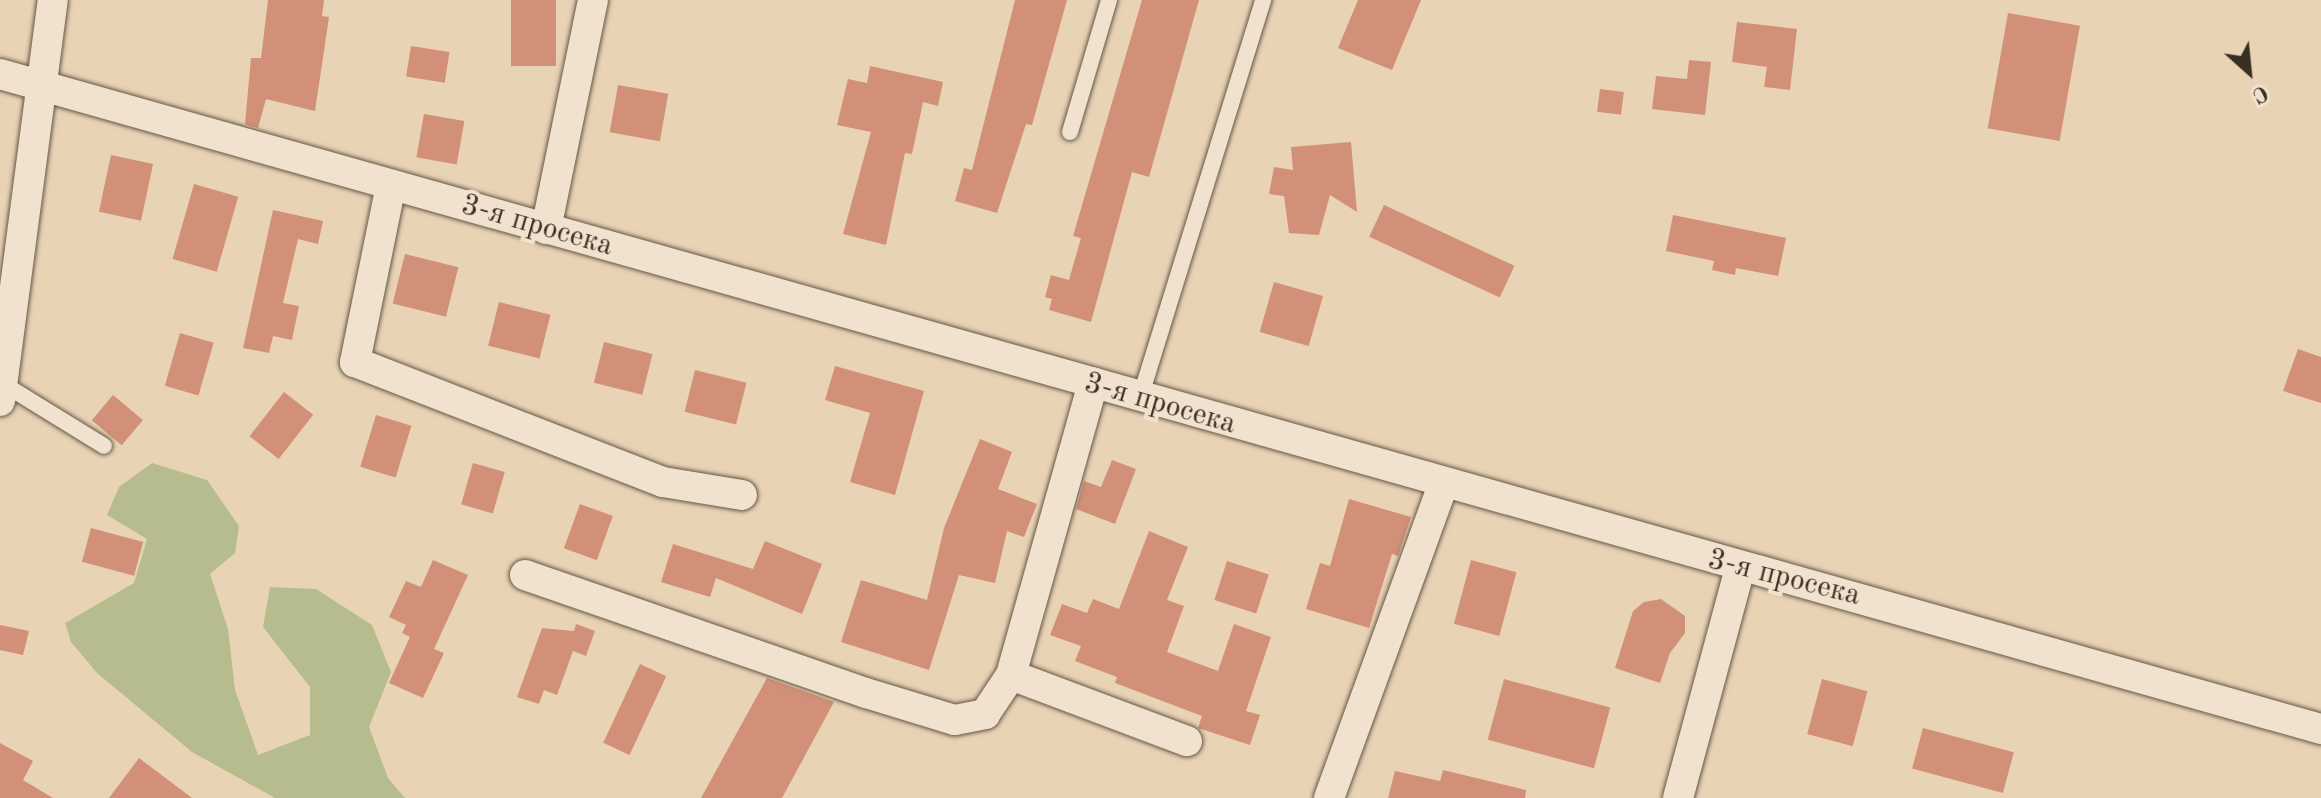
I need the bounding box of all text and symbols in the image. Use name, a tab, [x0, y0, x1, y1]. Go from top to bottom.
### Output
north arrow	[2209, 32, 2289, 112]
text: С	[2248, 80, 2271, 106]
street label: 3-я просека	[457, 187, 617, 265]
street label: 3-я просека	[1080, 365, 1240, 443]
street label: 3-я просека	[1704, 542, 1864, 614]

